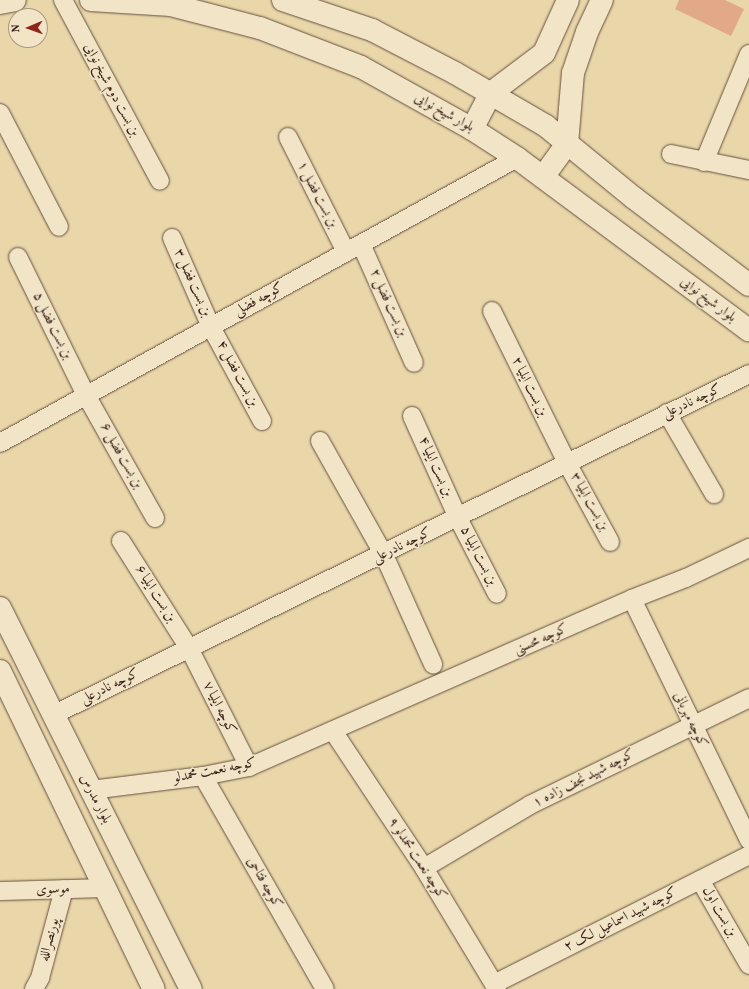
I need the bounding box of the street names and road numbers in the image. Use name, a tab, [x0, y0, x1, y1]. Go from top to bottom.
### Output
street label: بن بست دوم شیخ نوایی	[79, 40, 143, 140]
street label: بلوار شیخ نوایی	[411, 90, 477, 136]
street label: بن بست فضل ۱	[293, 159, 341, 231]
street label: ۳ بن بست فضل	[170, 246, 214, 320]
street label: ۲ بن بست فضل	[366, 266, 410, 340]
street label: بلوار شیخ نوایی	[677, 273, 739, 327]
street label: کوچه فضلی	[231, 280, 287, 320]
street label: ۵ بن بست فضل	[29, 290, 75, 362]
street label: ۴ بن بست فضل	[213, 338, 261, 410]
street label: بن بست ایلیا ۲	[507, 354, 551, 420]
street label: کوچه نادرعلی	[660, 381, 724, 423]
street label: ۶ بن بست فضل	[96, 420, 146, 492]
street label: ۴ بن بست ایلیا	[414, 434, 456, 500]
street label: ۳ بن بست ایلیا	[566, 470, 612, 534]
street label: ۵ بن بست ایلیا	[456, 523, 500, 589]
street label: کوچه نادرعلی	[370, 525, 434, 567]
street label: ۶ بن بست ایلیا	[131, 562, 179, 626]
street label: کوچه محسنی	[511, 621, 571, 659]
street label: کوچه نادرعلی	[78, 666, 142, 708]
street label: ۷ کوچه ایلیا	[199, 679, 239, 737]
street label: کوچه مهربانی	[669, 689, 711, 751]
street label: کوچه شهید نجف زاده ۱	[530, 746, 638, 812]
street label: کوچه نعمت محمدلو	[172, 755, 258, 787]
street label: بلوار مدرس	[75, 771, 115, 827]
street label: کوچه نعمت محمدلو ۹	[384, 815, 450, 903]
street label: کوچه فتاحی	[243, 854, 285, 912]
street label: موسوی	[36, 881, 70, 899]
street label: کوچه شهید اسماعیل لک ۲	[562, 884, 680, 956]
street label: بن بست اول	[698, 884, 740, 940]
street label: پورنصرالله	[36, 917, 64, 963]

